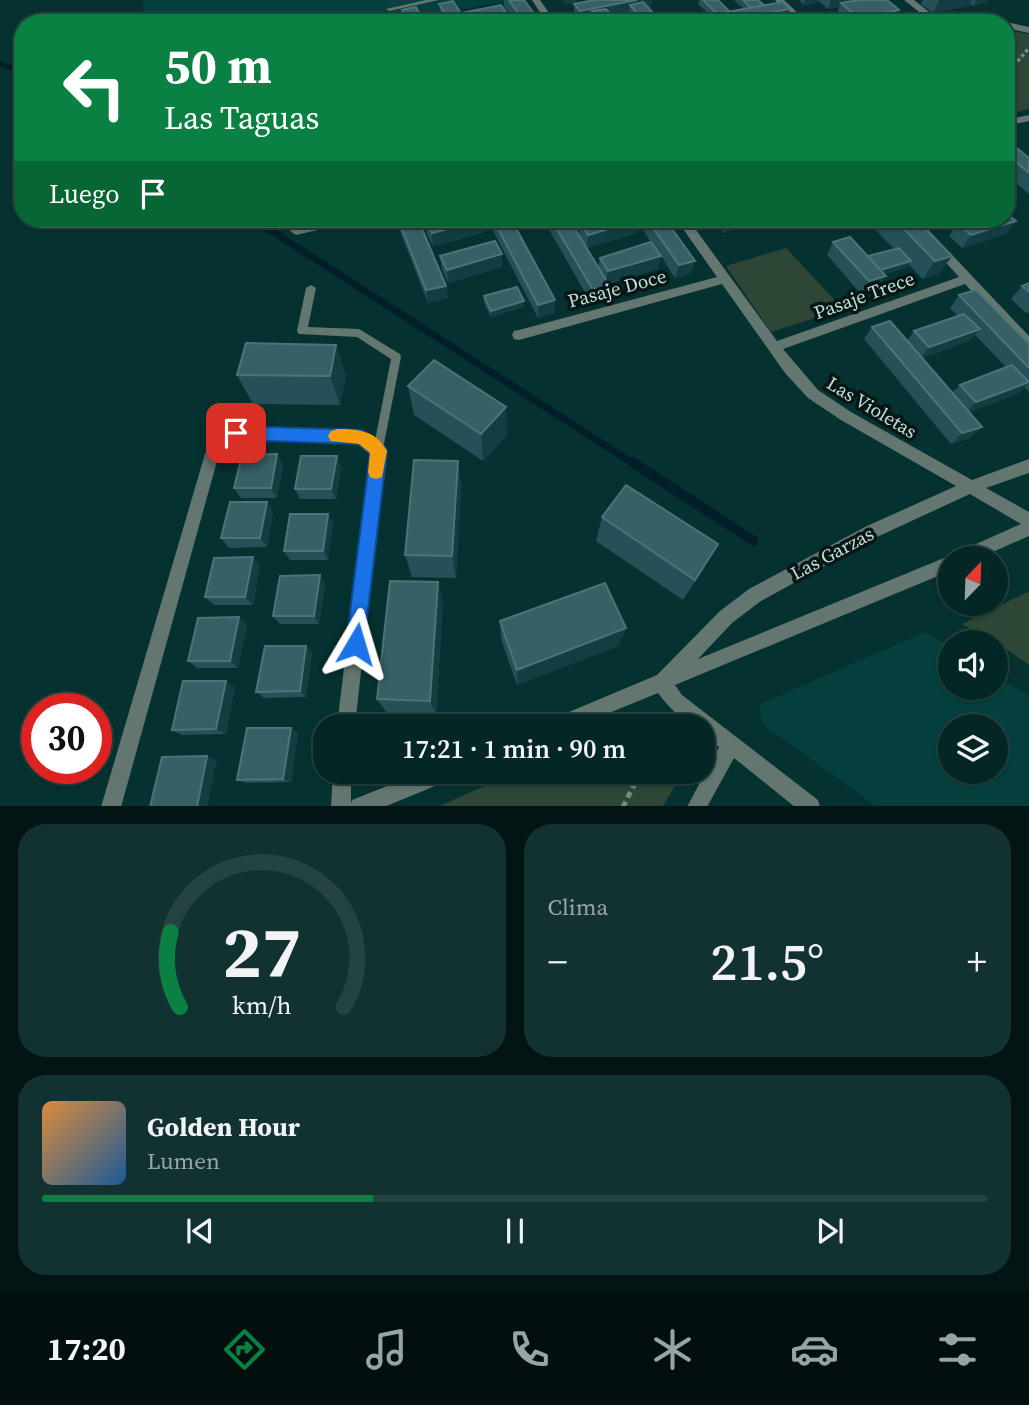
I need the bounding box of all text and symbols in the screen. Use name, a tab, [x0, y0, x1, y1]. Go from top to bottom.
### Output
text: 50 m	[164, 32, 272, 99]
icon: left	[49, 42, 140, 133]
text: Las Taguas	[164, 96, 319, 140]
icon: arrive	[134, 175, 172, 213]
text: Luego	[49, 176, 120, 212]
street label: Pasaje Doce	[565, 262, 669, 314]
street label: Pasaje Trece	[810, 265, 918, 325]
street label: Las Violetas	[822, 370, 922, 444]
pin	[206, 403, 266, 463]
icon: arrive	[217, 414, 255, 452]
street label: Las Garzas	[786, 520, 878, 586]
north arrow	[938, 546, 1008, 616]
map controls	[938, 546, 1008, 784]
position arrow	[319, 607, 393, 681]
button: sound	[938, 630, 1008, 700]
speed limit sign: 30	[21, 693, 112, 784]
button: layers	[938, 714, 1008, 784]
text: 17:21 · 1 min · 90 m	[402, 731, 626, 767]
text: Clima	[548, 891, 608, 923]
text: 27	[222, 902, 301, 1001]
text: 21.5°	[710, 926, 824, 997]
text: −	[548, 936, 568, 988]
text: +	[967, 936, 987, 988]
text: km/h	[232, 987, 292, 1021]
text: Golden Hour	[147, 1109, 300, 1145]
text: Lumen	[147, 1145, 220, 1177]
icon: previous	[181, 1212, 219, 1250]
icon: pause	[496, 1212, 534, 1250]
icon: next	[811, 1212, 849, 1250]
icon: directions	[220, 1325, 269, 1374]
icon: music	[362, 1325, 411, 1374]
icon: phone	[505, 1325, 554, 1374]
icon: climate	[648, 1325, 697, 1374]
icon: car	[790, 1325, 839, 1374]
icon: filters	[933, 1325, 982, 1374]
text: 17:20	[47, 1327, 126, 1371]

